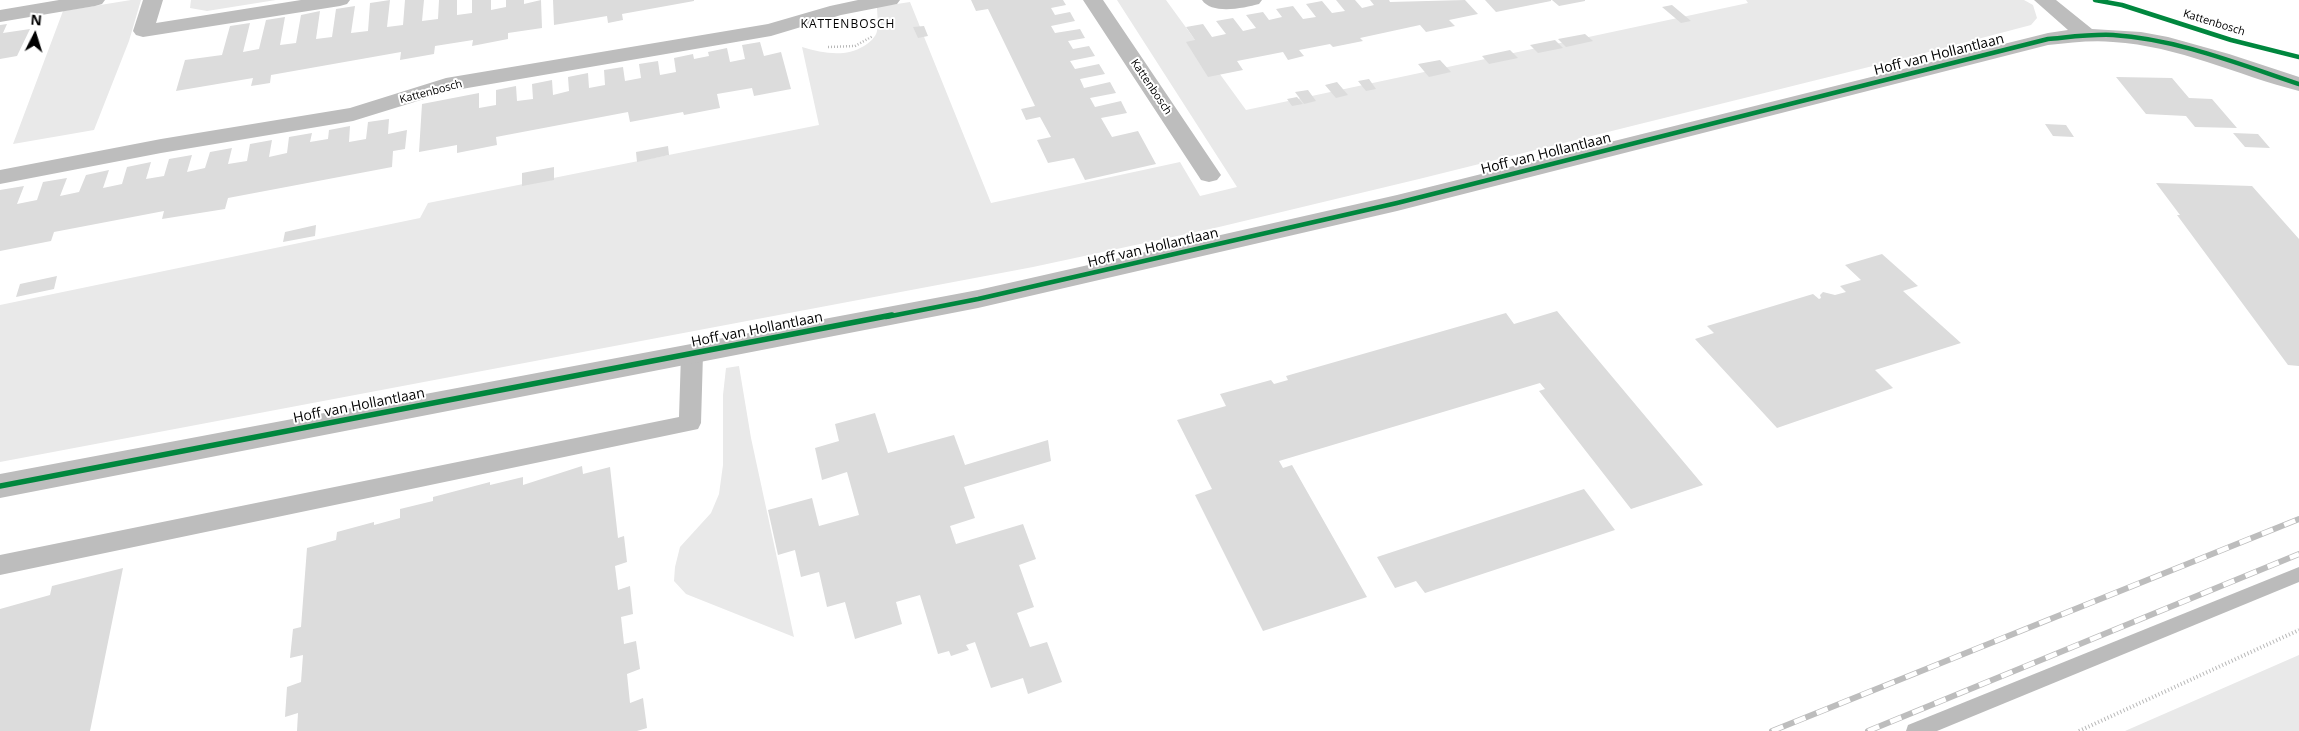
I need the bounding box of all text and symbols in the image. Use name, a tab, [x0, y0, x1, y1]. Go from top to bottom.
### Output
street label: Kattenbosch	[2181, 7, 2247, 39]
north arrow	[10, 10, 60, 60]
text: N	[30, 10, 43, 30]
district label: KATTENBOSCH	[799, 18, 897, 32]
street label: Hoff van Hollantlaan	[1872, 31, 2006, 79]
street label: Kattenbosch	[1128, 57, 1174, 117]
street label: Kattenbosch	[398, 77, 464, 107]
street label: Hoff van Hollantlaan	[1479, 130, 1613, 178]
street label: Hoff van Hollantlaan	[1086, 225, 1220, 271]
street label: Hoff van Hollantlaan	[690, 309, 824, 351]
street label: Hoff van Hollantlaan	[292, 385, 426, 427]

